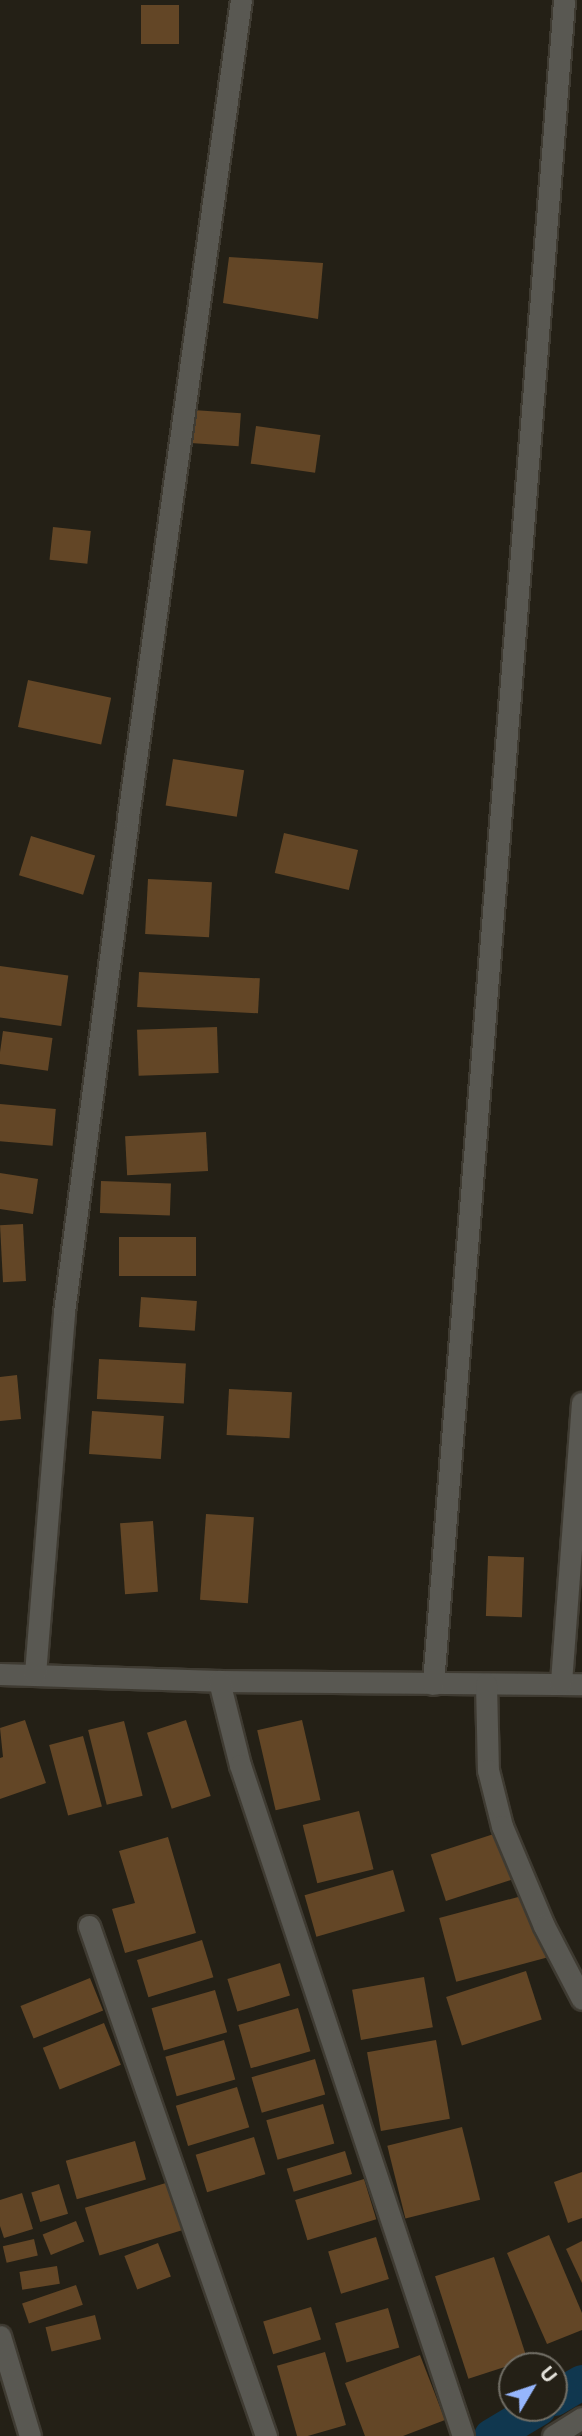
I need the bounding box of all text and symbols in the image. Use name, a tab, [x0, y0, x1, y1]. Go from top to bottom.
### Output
north arrow	[498, 2352, 568, 2422]
text: U	[535, 2362, 561, 2387]

